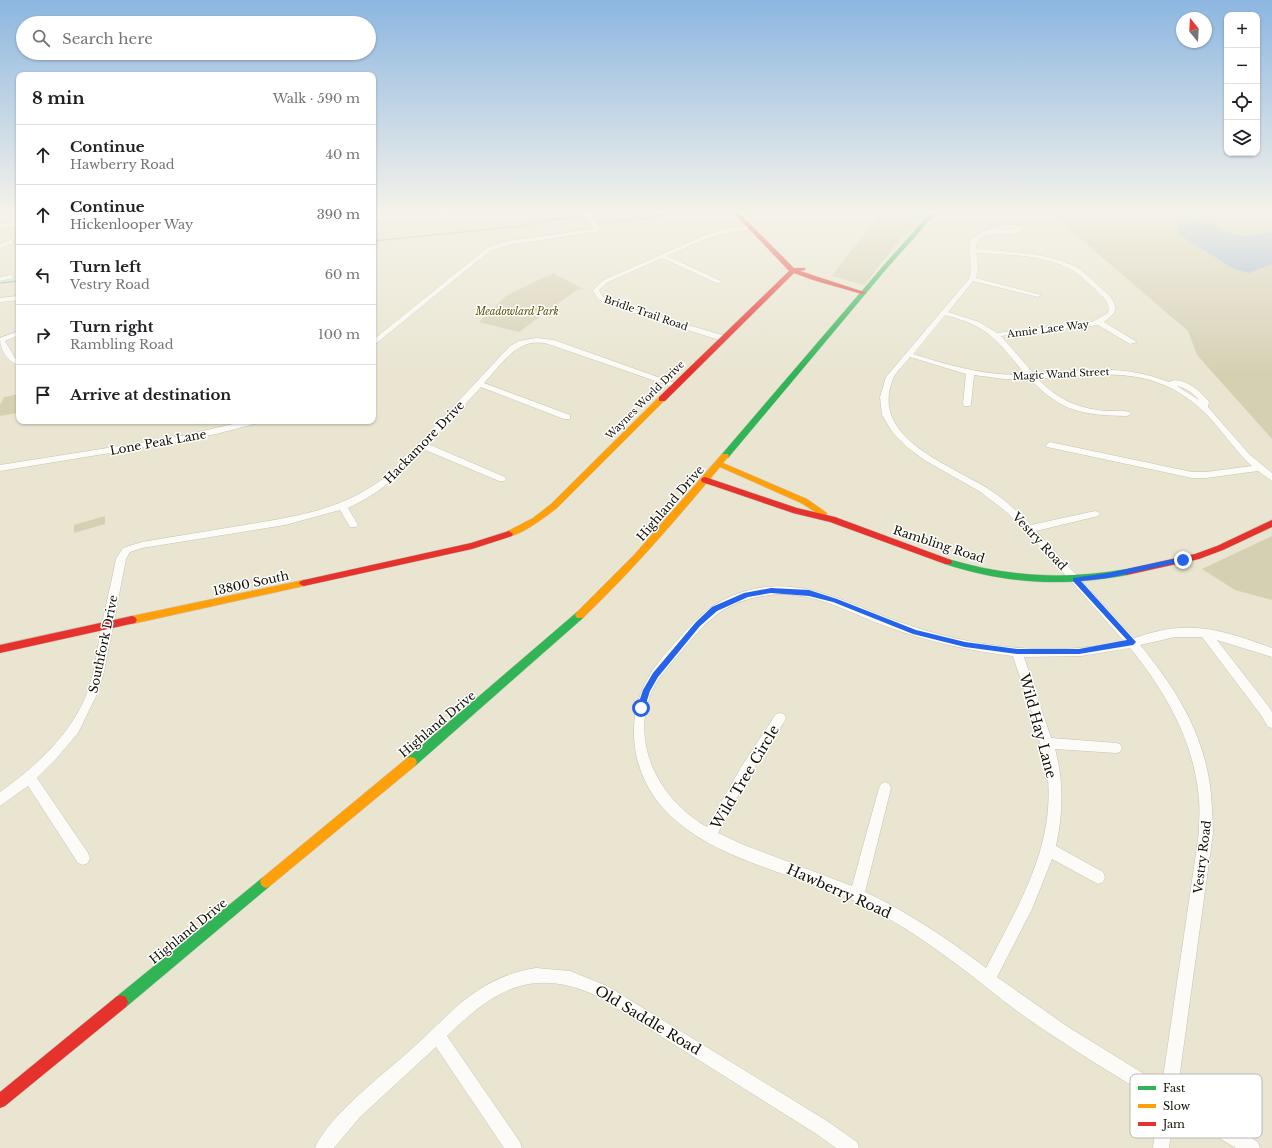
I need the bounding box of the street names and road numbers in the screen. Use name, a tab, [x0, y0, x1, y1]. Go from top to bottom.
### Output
street label: Bridle Trail Road	[602, 293, 690, 334]
street label: Annie Lace Way	[1005, 317, 1090, 341]
street label: Waynes World Drive	[602, 358, 687, 443]
street label: Magic Wand Street	[1012, 365, 1110, 383]
street label: Hackamore Drive	[381, 397, 467, 486]
street label: Lone Peak Lane	[109, 426, 208, 458]
street label: Highland Drive	[633, 462, 707, 544]
street label: Vestry Road	[1009, 508, 1071, 573]
street label: Rambling Road	[891, 522, 987, 566]
street label: 13800 South	[212, 568, 290, 598]
street label: Southfork Drive	[85, 594, 121, 694]
street label: Wild Hay Lane	[1015, 671, 1061, 780]
street label: Highland Drive	[396, 688, 478, 760]
street label: Wild Tree Circle	[706, 722, 783, 833]
street label: Vestry Road	[1190, 820, 1214, 895]
street label: Hawberry Road	[784, 860, 895, 922]
street label: Highland Drive	[146, 895, 230, 967]
street label: Old Saddle Road	[592, 981, 705, 1059]

